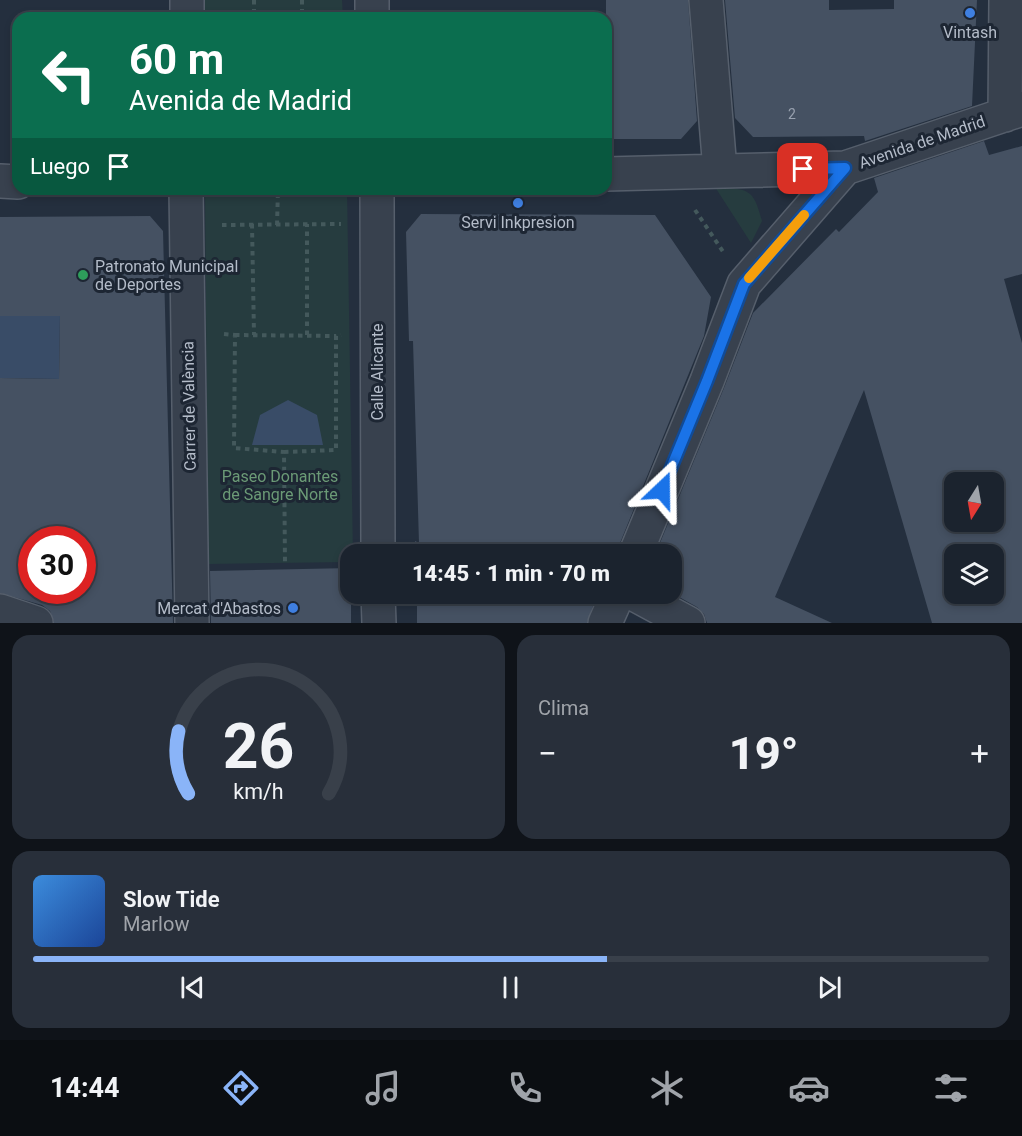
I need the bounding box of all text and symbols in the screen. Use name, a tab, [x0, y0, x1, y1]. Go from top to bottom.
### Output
marker: Vintash	[963, 6, 977, 20]
place label: Vintash	[943, 23, 997, 42]
text: 60 m	[129, 35, 224, 84]
icon: left	[30, 36, 108, 114]
text: Avenida de Madrid	[129, 85, 352, 117]
house number: 2	[788, 106, 796, 122]
street label: Avenida de Madrid	[856, 112, 988, 172]
pin	[777, 143, 828, 194]
icon: arrive	[102, 150, 135, 183]
icon: arrive	[786, 152, 819, 185]
text: Luego	[30, 154, 90, 179]
marker: Servi Inkpresion	[511, 196, 525, 210]
place label: Servi Inkpresion	[461, 213, 575, 232]
place label: Patronato Municipal de Deportes	[95, 257, 238, 294]
marker: Patronato Municipal de Deportes	[76, 268, 90, 282]
street label: Calle Alicante	[368, 323, 387, 421]
street label: Carrer de València	[178, 341, 200, 471]
position arrow	[630, 458, 694, 522]
park label: Paseo Donantes de Sangre Norte	[222, 467, 338, 504]
north arrow	[944, 472, 1004, 532]
map controls	[944, 472, 1004, 604]
speed limit sign: 30	[18, 526, 96, 604]
button: layers	[944, 544, 1004, 604]
text: 14:45 · 1 min · 70 m	[412, 561, 610, 586]
place label: Mercat d'Abastos	[157, 599, 281, 618]
marker: Mercat d'Abastos	[286, 601, 300, 615]
text: Clima	[538, 696, 589, 720]
text: 26	[223, 710, 294, 783]
text: 19°	[729, 727, 798, 780]
text: −	[538, 734, 557, 773]
text: +	[970, 734, 989, 773]
text: km/h	[233, 779, 284, 804]
text: Slow Tide	[123, 887, 220, 912]
text: Marlow	[123, 912, 189, 936]
icon: previous	[176, 971, 209, 1004]
icon: pause	[494, 971, 527, 1004]
icon: next	[813, 971, 846, 1004]
icon: directions	[220, 1067, 262, 1109]
icon: music	[362, 1067, 404, 1109]
icon: phone	[504, 1067, 546, 1109]
icon: climate	[646, 1067, 688, 1109]
icon: car	[788, 1067, 830, 1109]
icon: filters	[930, 1067, 972, 1109]
text: 14:44	[50, 1072, 120, 1104]

